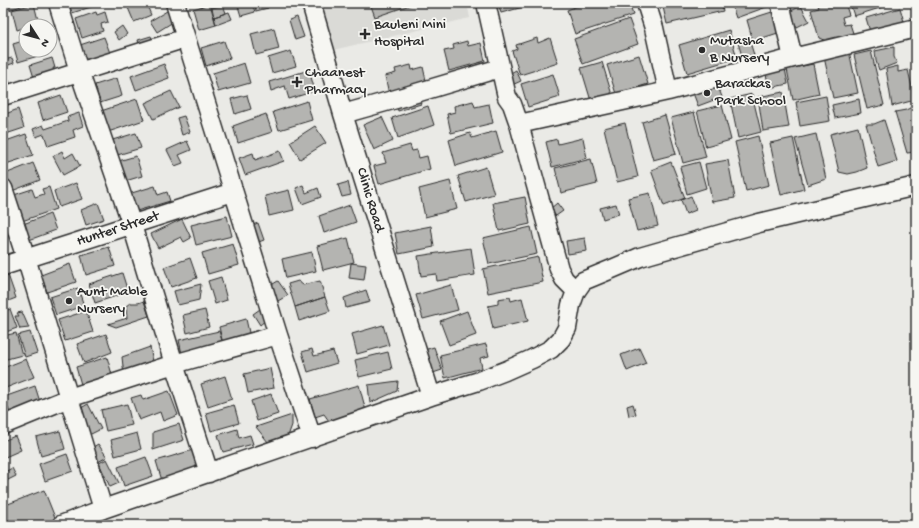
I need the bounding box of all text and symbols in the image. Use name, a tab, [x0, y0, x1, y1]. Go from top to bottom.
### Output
place label: Bauleni Mini Hospital	[373, 16, 446, 51]
north arrow	[18, 18, 58, 58]
marker: Bauleni Mini Hospital	[359, 28, 371, 40]
place label: Mutasha B Nursery	[709, 32, 770, 67]
text: N	[38, 36, 51, 49]
marker: Mutasha B Nursery	[697, 45, 707, 55]
place label: Chaanest Pharmacy	[304, 64, 367, 99]
place label: Barackas Park School	[714, 75, 786, 110]
marker: Chaanest Pharmacy	[292, 77, 302, 87]
marker: Barackas Park School	[702, 88, 712, 98]
street label: Clinic Road	[352, 166, 389, 236]
street label: Hunter Street	[75, 207, 163, 251]
place label: Aunt Mable Nursery	[77, 283, 148, 318]
marker: Aunt Mable Nursery	[64, 296, 74, 306]

